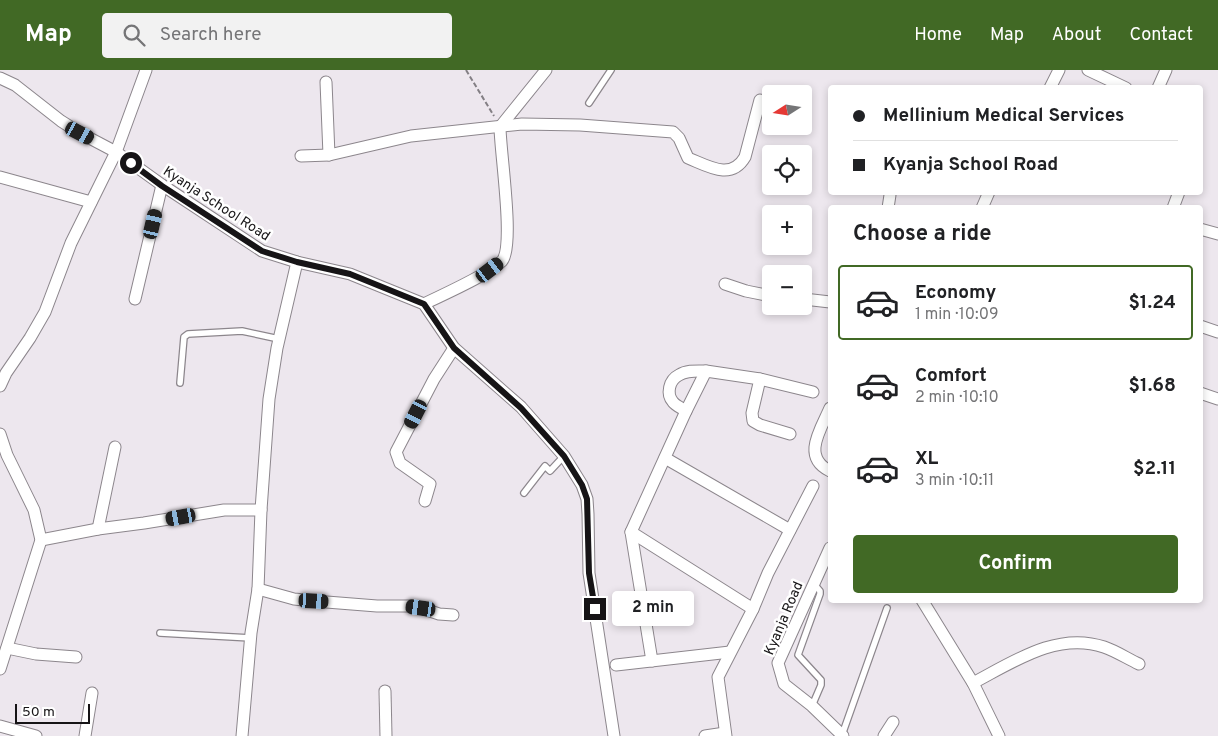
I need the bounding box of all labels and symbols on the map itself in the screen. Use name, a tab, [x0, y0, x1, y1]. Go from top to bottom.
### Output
north arrow	[762, 85, 812, 135]
car	[63, 119, 96, 147]
route start	[120, 152, 142, 174]
street label: Kyanja School Road	[159, 163, 273, 245]
car	[142, 208, 163, 240]
car	[473, 255, 506, 285]
car	[402, 397, 429, 431]
car	[164, 507, 197, 527]
street label: Kyanja Road	[761, 579, 807, 658]
callout: 2 min	[612, 592, 695, 626]
car	[298, 593, 329, 609]
car	[405, 598, 436, 618]
route end	[584, 598, 606, 620]
scale bar	[15, 701, 90, 724]

